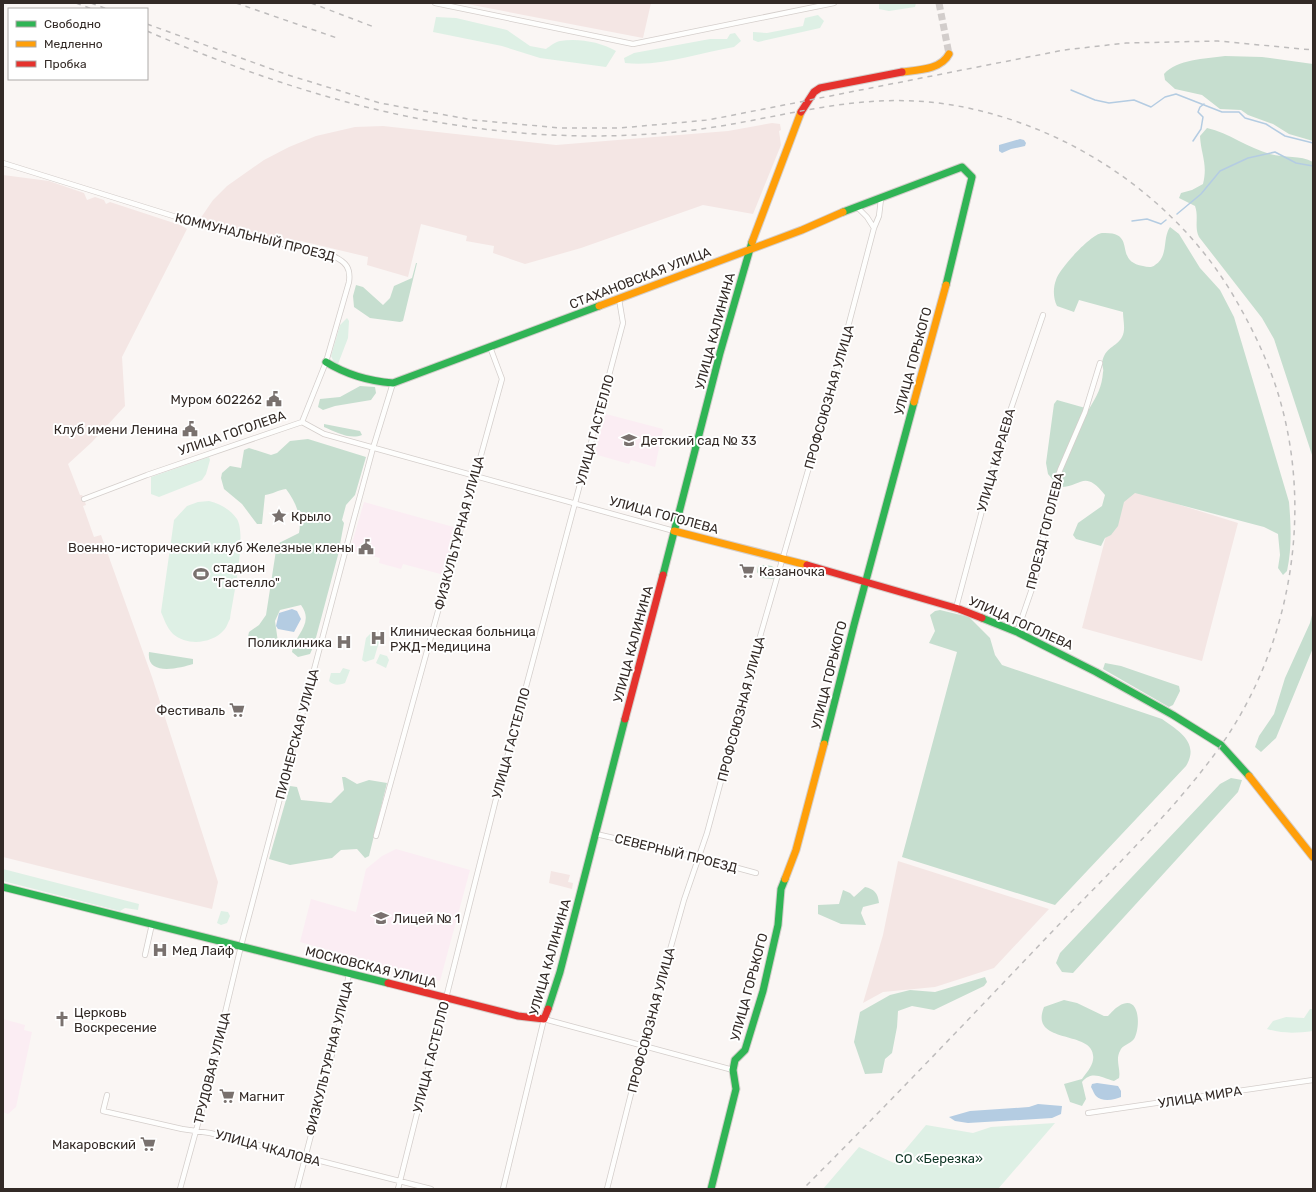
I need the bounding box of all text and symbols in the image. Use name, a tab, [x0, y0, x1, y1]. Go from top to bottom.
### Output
legend	[8, 8, 148, 80]
text: Свободно	[44, 17, 101, 31]
text: Медленно	[44, 37, 103, 51]
text: Пробка	[44, 57, 87, 71]
street label: КОММУНАЛЬНЫЙ ПРОЕЗД	[173, 210, 337, 264]
street label: СТАХАНОВСКАЯ УЛИЦА	[567, 244, 713, 312]
street label: УЛИЦА КАЛИНИНА	[692, 271, 738, 391]
street label: УЛИЦА ГОРЬКОГО	[891, 305, 935, 417]
street label: ПРОФСОЮЗНАЯ УЛИЦА	[801, 323, 857, 471]
street label: УЛИЦА ГАСТЕЛЛО	[573, 373, 617, 487]
public building icon: Муром 602262	[265, 390, 283, 408]
place label: Муром 602262	[170, 392, 262, 407]
street label: УЛИЦА КАРАЕВА	[974, 406, 1018, 513]
street label: УЛИЦА ГОГОЛЕВА	[176, 407, 288, 458]
public building icon: Клуб имени Ленина	[181, 420, 199, 438]
place label: Клуб имени Ленина	[54, 422, 178, 437]
school or university icon: Детский сад № 33	[620, 431, 638, 449]
place label: Детский сад № 33	[641, 433, 757, 448]
street label: ФИЗКУЛЬТУРНАЯ УЛИЦА	[431, 454, 487, 612]
street label: ПРОЕЗД ГОГОЛЕВА	[1023, 471, 1067, 591]
street label: УЛИЦА ГОГОЛЕВА	[608, 493, 721, 537]
place icon: Крыло	[270, 507, 288, 525]
place label: Крыло	[291, 509, 331, 524]
public building icon: Военно-исторический клуб Железные клены	[357, 538, 375, 556]
place label: Военно-исторический клуб Железные клены	[68, 540, 354, 555]
place label: стадион "Гастелло"	[213, 560, 280, 590]
supermarket icon: Казаночка	[738, 562, 756, 580]
place label: Казаночка	[759, 564, 825, 579]
sports icon: стадион "Гастелло"	[192, 565, 210, 583]
street label: УЛИЦА КАЛИНИНА	[610, 584, 656, 704]
street label: УЛИЦА ГОГОЛЕВА	[966, 593, 1076, 653]
street label: УЛИЦА ГОРЬКОГО	[808, 619, 850, 731]
place label: Клиническая больница РЖД-Медицина	[390, 624, 536, 654]
hospital icon: Клиническая больница РЖД-Медицина	[369, 629, 387, 647]
hospital icon: Поликлиника	[335, 633, 353, 651]
place label: Поликлиника	[248, 635, 332, 650]
street label: ПРОФСОЮЗНАЯ УЛИЦА	[714, 635, 768, 783]
street label: ПИОНЕРСКАЯ УЛИЦА	[272, 667, 322, 801]
street label: УЛИЦА ГАСТЕЛЛО	[489, 686, 533, 800]
supermarket icon: Фестиваль	[228, 701, 246, 719]
place label: Фестиваль	[156, 703, 225, 718]
street label: СЕВЕРНЫЙ ПРОЕЗД	[613, 831, 739, 875]
street label: УЛИЦА КАЛИНИНА	[526, 897, 574, 1017]
school or university icon: Лицей № 1	[372, 909, 390, 927]
place label: Лицей № 1	[393, 911, 460, 926]
street label: УЛИЦА ГОРЬКОГО	[727, 931, 771, 1043]
hospital icon: Мед Лайф	[151, 941, 169, 959]
place label: Мед Лайф	[172, 943, 234, 958]
street label: МОСКОВСКАЯ УЛИЦА	[304, 943, 439, 991]
street label: ПРОФСОЮЗНАЯ УЛИЦА	[624, 946, 678, 1094]
street label: ФИЗКУЛЬТУРНАЯ УЛИЦА	[302, 979, 356, 1137]
street label: УЛИЦА ГАСТЕЛЛО	[410, 1000, 452, 1114]
place label: Церковь Воскресение	[74, 1005, 157, 1035]
church icon: Церковь Воскресение	[53, 1010, 71, 1028]
street label: ТРУДОВАЯ УЛИЦА	[191, 1010, 233, 1126]
street label: УЛИЦА МИРА	[1157, 1083, 1243, 1111]
supermarket icon: Магнит	[218, 1087, 236, 1105]
place label: Магнит	[239, 1089, 285, 1104]
street label: УЛИЦА ЧКАЛОВА	[214, 1127, 323, 1169]
supermarket icon: Макаровский	[139, 1135, 157, 1153]
place label: Макаровский	[52, 1137, 136, 1152]
park label: СО «Березка»	[895, 1151, 983, 1166]

